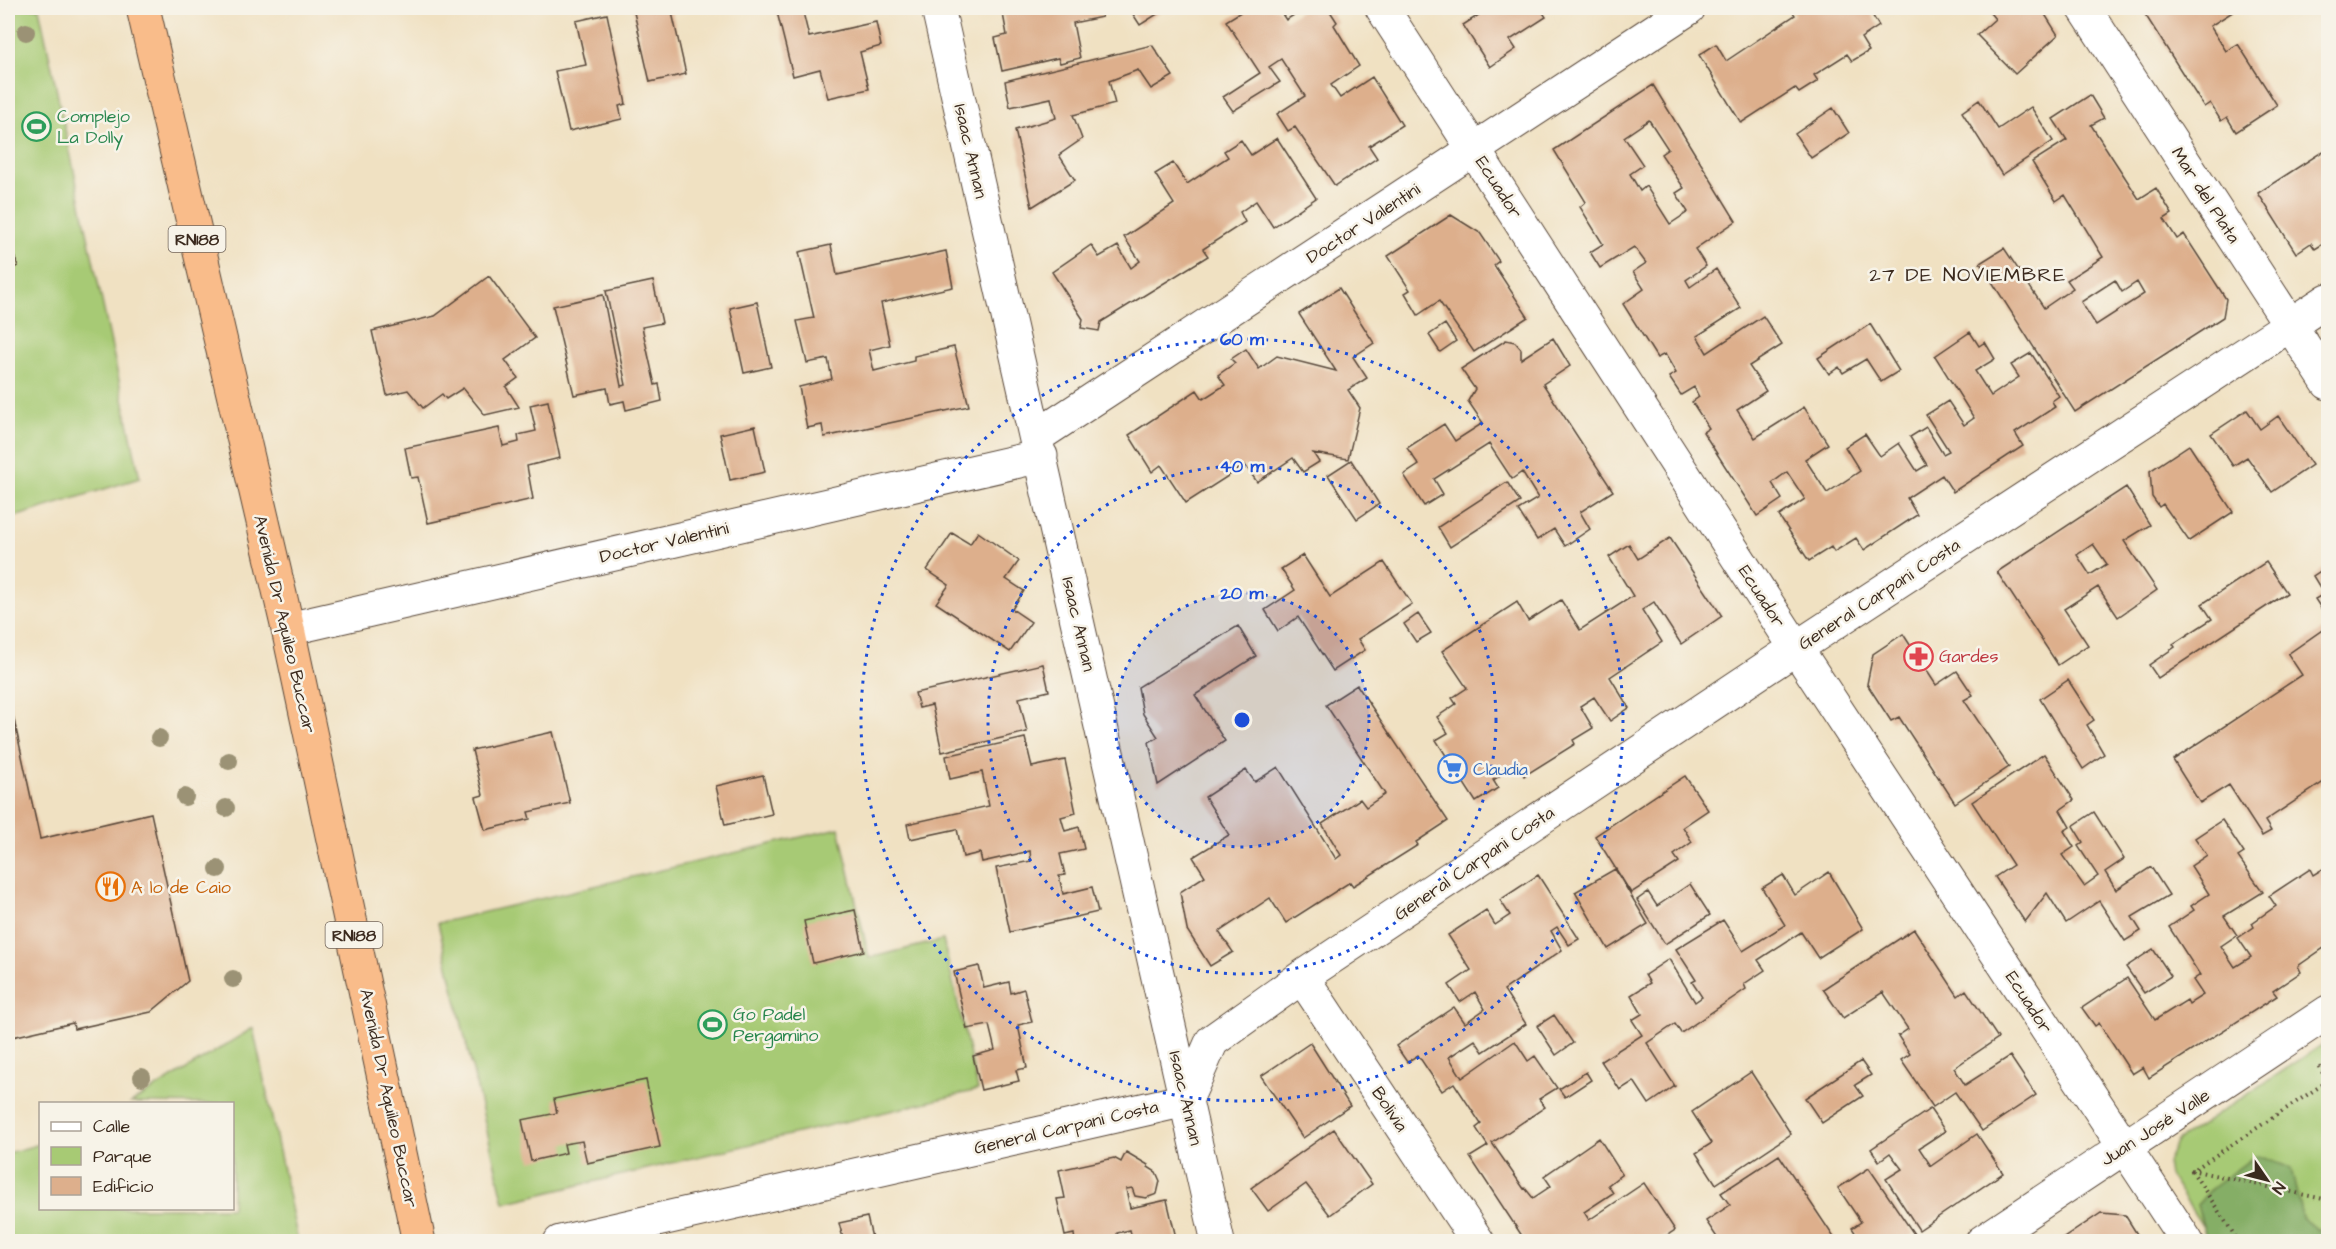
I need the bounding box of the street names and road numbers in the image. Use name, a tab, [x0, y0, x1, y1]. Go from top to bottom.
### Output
street label: Isaac Annan	[947, 101, 994, 201]
street label: Mar del Plata	[2165, 142, 2246, 248]
street label: Ecuador	[1469, 151, 1528, 223]
street label: Doctor Valentini	[1301, 177, 1425, 270]
road number: RN188	[168, 226, 226, 252]
street label: Avenida Dr Aquileo Buccar	[247, 513, 322, 736]
street label: Doctor Valentini	[597, 515, 731, 569]
street label: General Carpani Costa	[1793, 533, 1965, 656]
street label: Ecuador	[1732, 560, 1791, 632]
street label: Isaac Annan	[1055, 574, 1102, 674]
street label: General Carpani Costa	[1389, 800, 1559, 926]
road number: RN188	[326, 922, 382, 948]
street label: Ecuador	[1999, 966, 2058, 1038]
street label: Avenida Dr Aquileo Buccar	[353, 986, 424, 1210]
street label: Isaac Annan	[1162, 1048, 1209, 1148]
street label: Bolivia	[1365, 1082, 1414, 1137]
street label: Juan José Valle	[2096, 1083, 2215, 1172]
street label: General Carpani Costa	[972, 1094, 1161, 1161]

